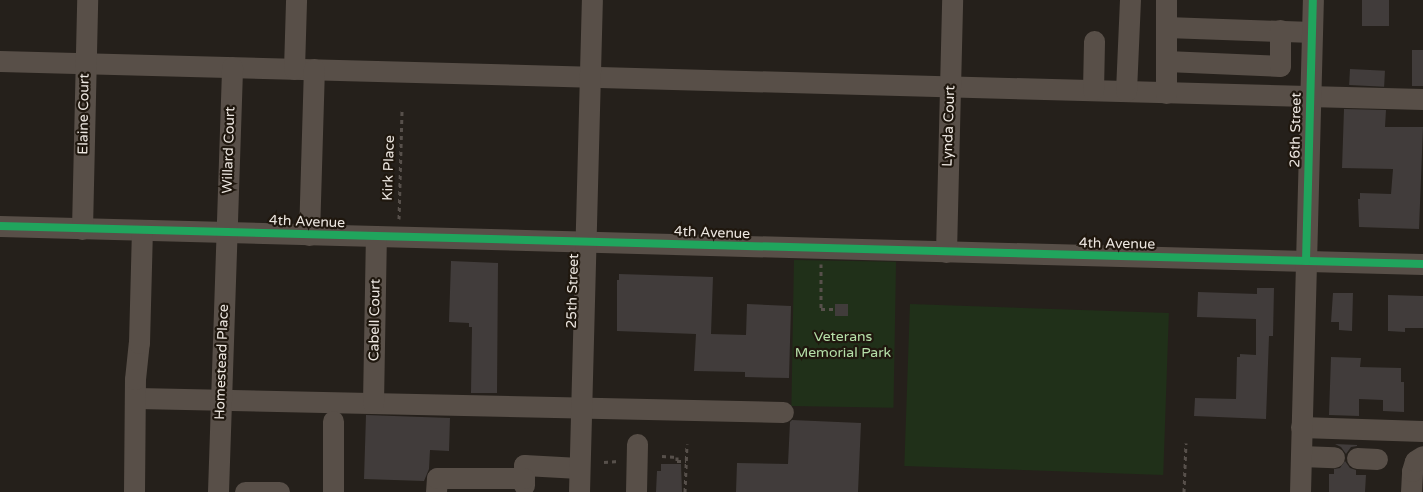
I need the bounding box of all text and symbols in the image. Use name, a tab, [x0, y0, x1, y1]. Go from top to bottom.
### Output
street label: Elaine Court	[75, 73, 93, 155]
street label: Lynda Court	[939, 85, 959, 167]
street label: 26th Street	[1287, 92, 1305, 168]
street label: Willard Court	[219, 106, 239, 194]
street label: Kirk Place	[379, 135, 399, 201]
street label: 4th Avenue	[269, 212, 345, 232]
street label: 4th Avenue	[674, 223, 750, 243]
street label: 4th Avenue	[1079, 235, 1155, 253]
street label: 25th Street	[563, 253, 583, 329]
street label: Cabell Court	[366, 279, 384, 361]
street label: Homestead Place	[212, 304, 232, 420]
park label: Veterans Memorial Park	[795, 329, 891, 362]

